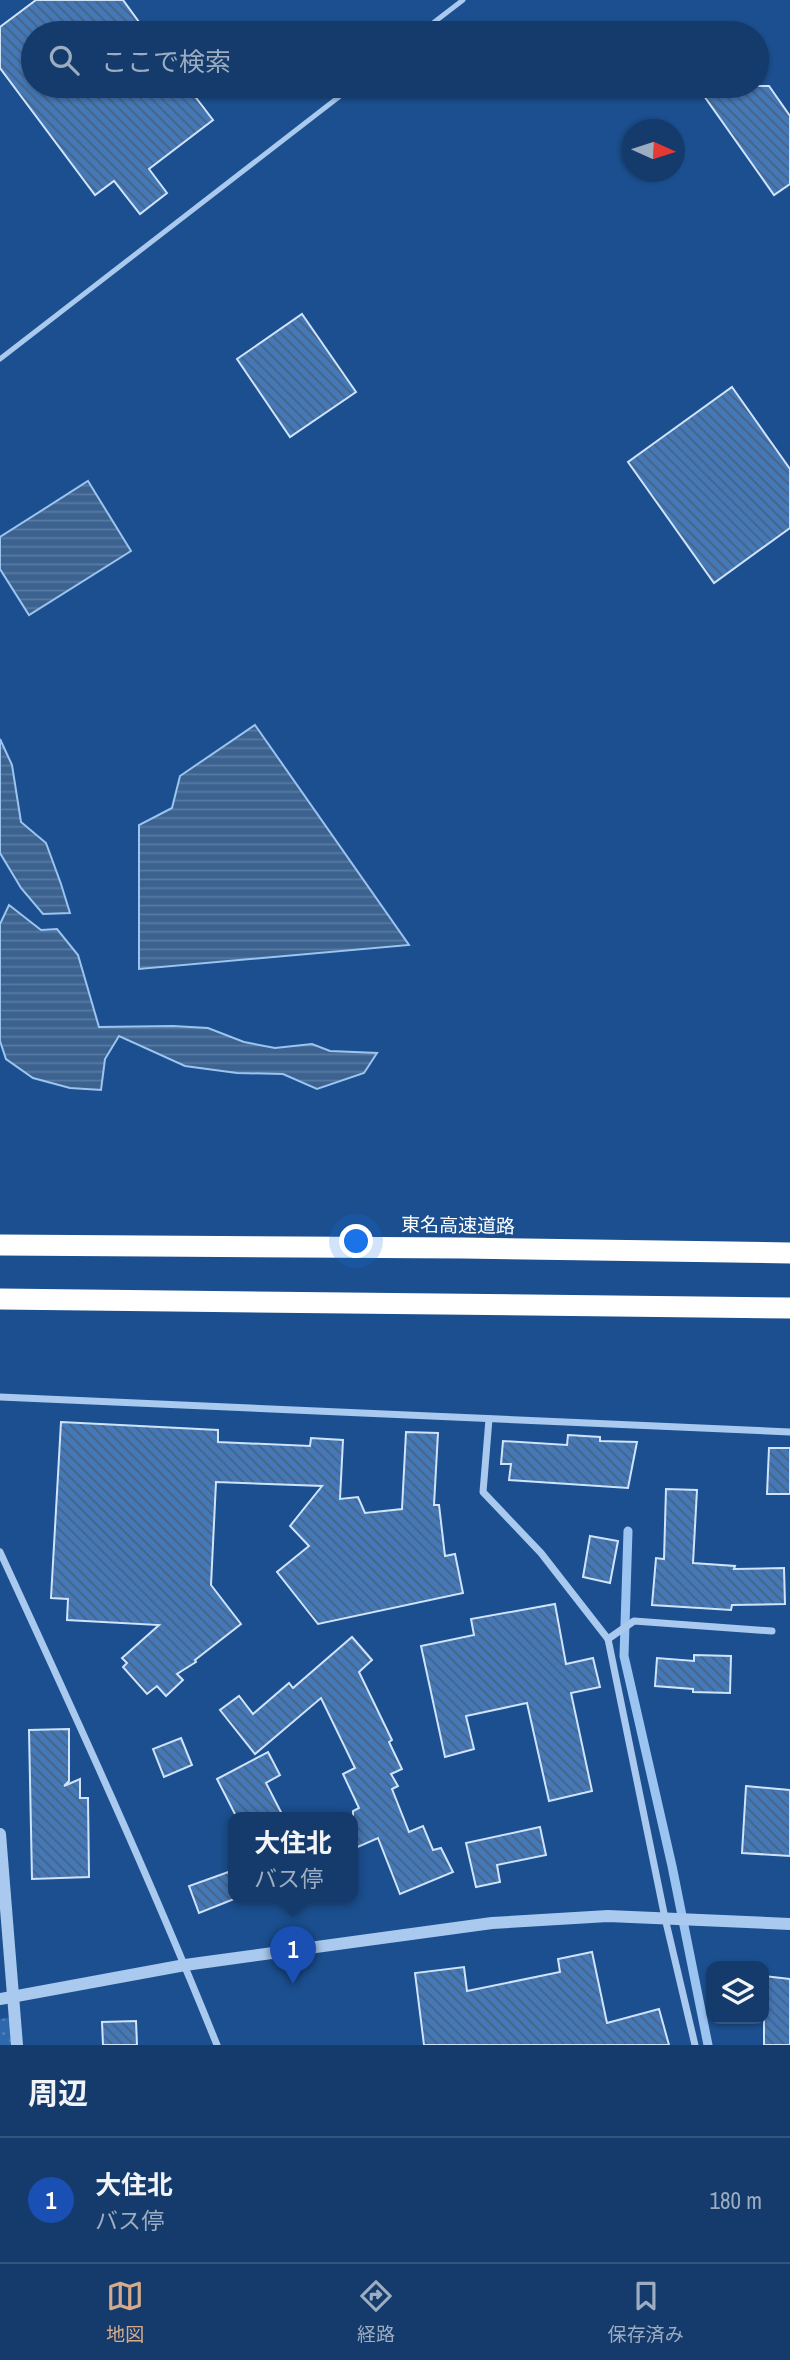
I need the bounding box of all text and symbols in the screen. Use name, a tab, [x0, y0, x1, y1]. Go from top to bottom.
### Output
search box	[21, 21, 769, 98]
icon: search	[45, 41, 83, 79]
text: ここで検索	[101, 44, 231, 79]
north arrow	[622, 119, 685, 182]
street label: 東名高速道路	[401, 1211, 515, 1239]
your location	[339, 1224, 373, 1258]
popup	[228, 1812, 358, 1903]
text: 大住北	[254, 1825, 332, 1860]
text: バス停	[254, 1863, 323, 1894]
pin: 1	[270, 1926, 316, 1984]
map controls	[706, 1961, 769, 2024]
button: layers	[706, 1961, 769, 2024]
text: 周辺	[28, 2073, 88, 2113]
text: 大住北	[95, 2167, 173, 2202]
text: 1	[46, 2185, 56, 2216]
text: 180 m	[710, 2185, 762, 2216]
text: バス停	[95, 2205, 164, 2236]
tab: 地図	[106, 2277, 144, 2347]
tab: 経路	[357, 2277, 395, 2347]
tab: 保存済み	[608, 2277, 684, 2347]

